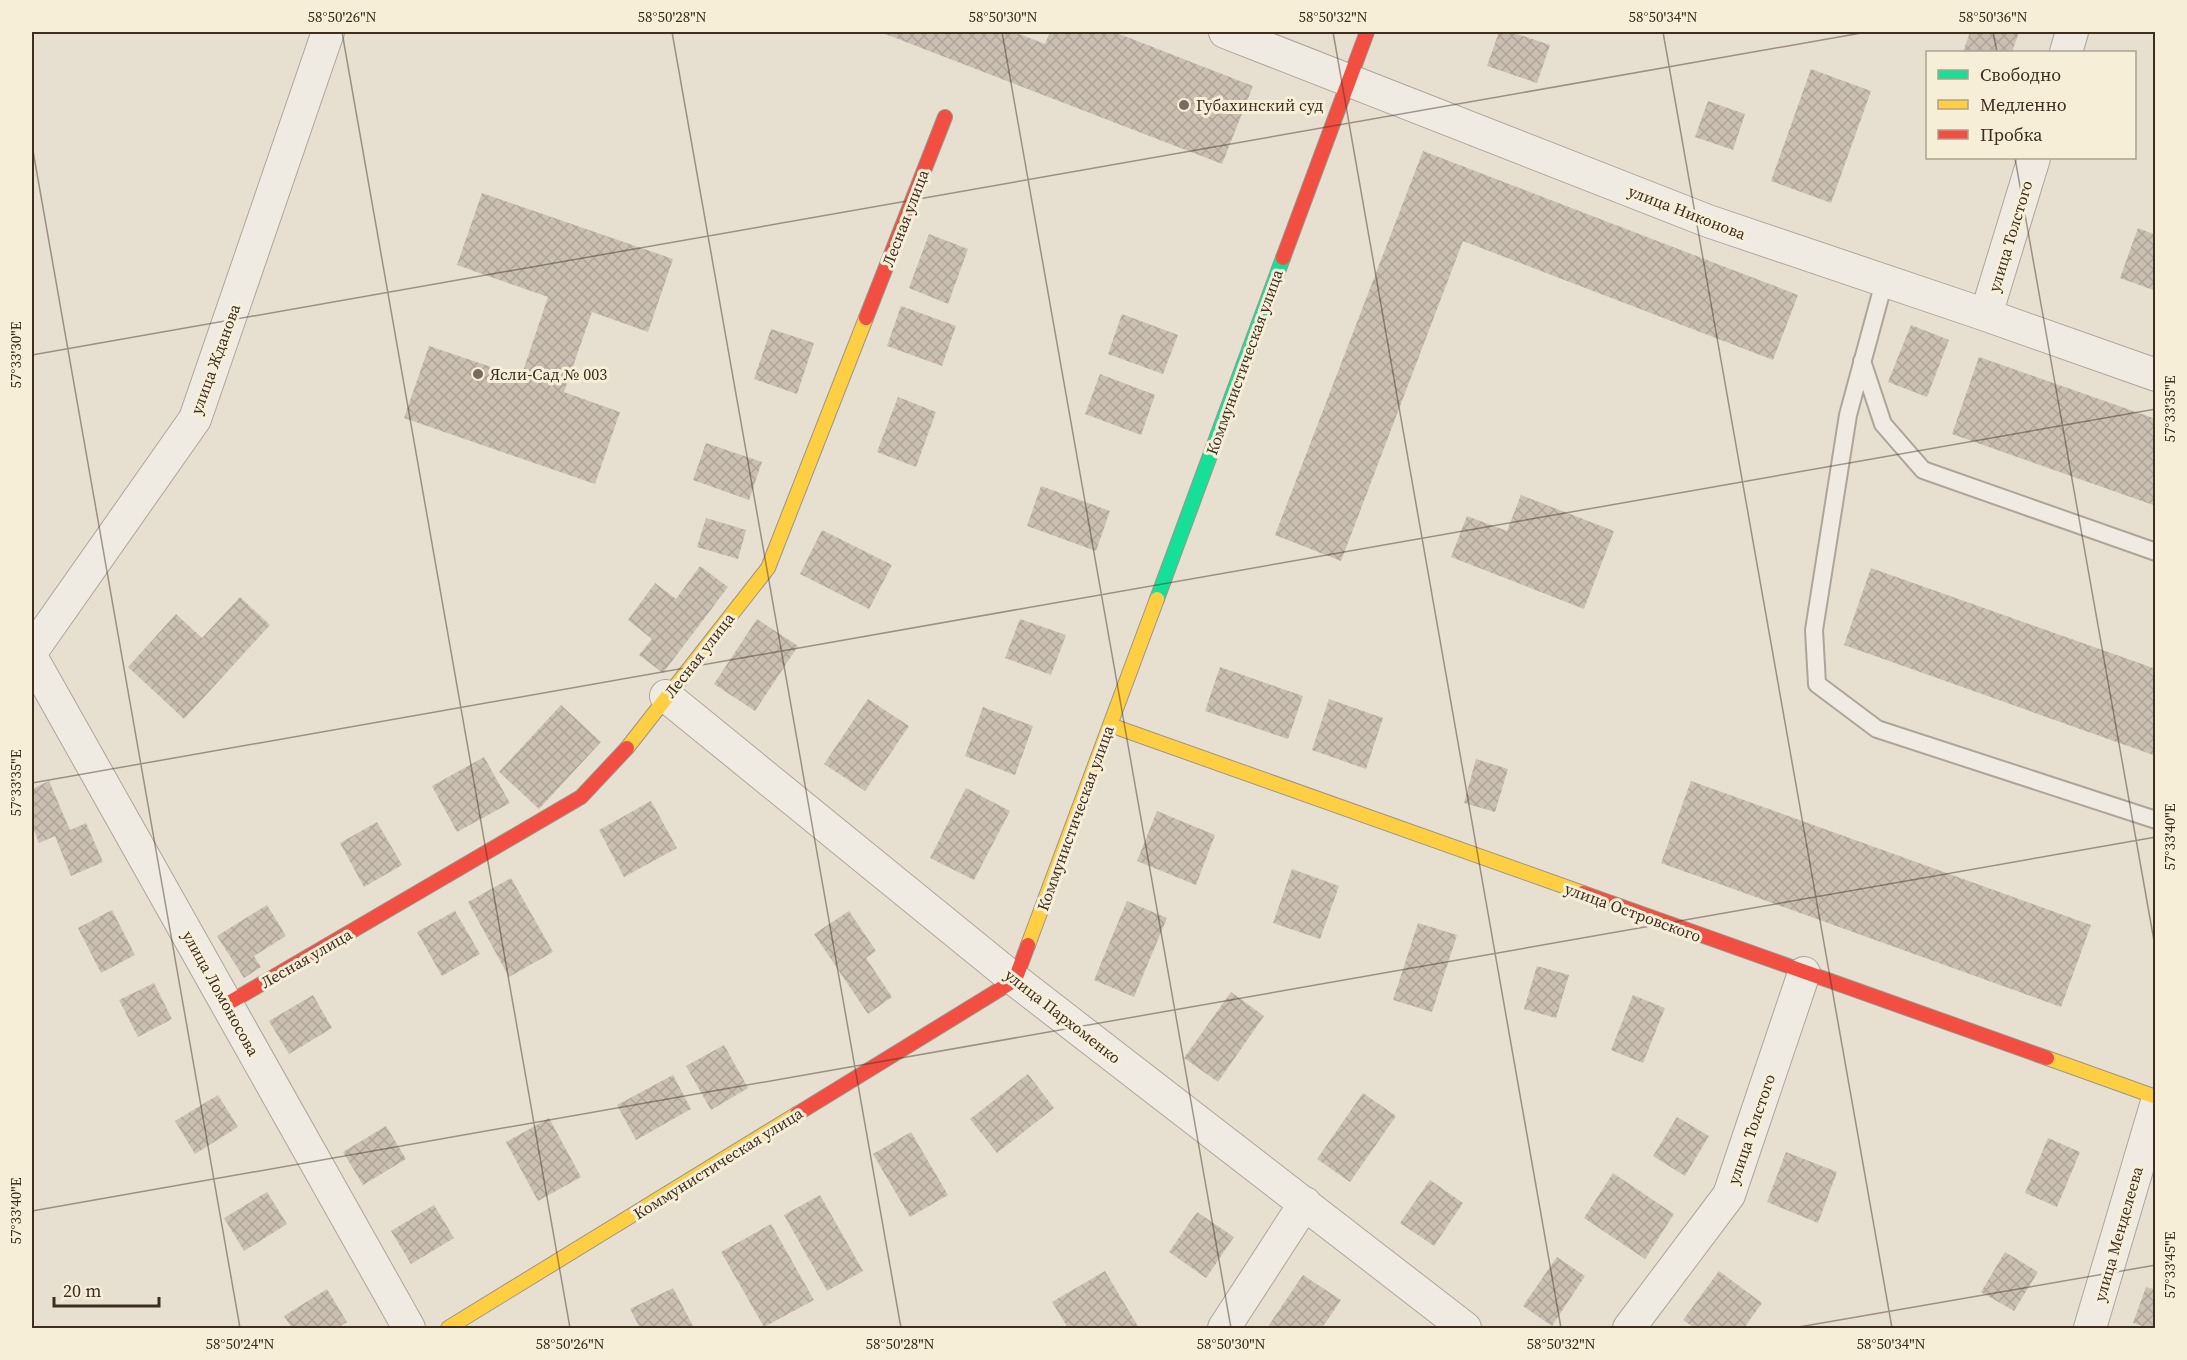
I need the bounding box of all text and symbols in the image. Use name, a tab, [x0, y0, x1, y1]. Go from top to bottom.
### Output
text: 58°50'26"N	[307, 6, 377, 27]
text: 58°50'28"N	[637, 6, 707, 27]
text: 58°50'30"N	[968, 6, 1038, 27]
text: 58°50'32"N	[1298, 6, 1368, 27]
text: 58°50'34"N	[1628, 6, 1698, 27]
text: 58°50'36"N	[1958, 6, 2028, 27]
legend	[1926, 51, 2136, 159]
text: Свободно	[1980, 62, 2061, 87]
text: Медленно	[1980, 92, 2067, 117]
place label: Губахинский суд	[1196, 94, 1323, 116]
marker: Губахинский суд	[1177, 98, 1191, 112]
text: Пробка	[1980, 122, 2043, 147]
street label: Лесная улица	[876, 166, 934, 270]
street label: улица Толстого	[1983, 177, 2037, 294]
street label: улица Никонова	[1625, 179, 1750, 245]
street label: Коммунистическая улица	[1200, 265, 1288, 458]
street label: улица Жданова	[185, 300, 245, 417]
text: 57°33'30"E	[5, 321, 26, 389]
place label: Ясли-Сад № 003	[490, 363, 607, 385]
marker: Ясли-Сад № 003	[471, 367, 485, 381]
text: 57°33'35"E	[2159, 375, 2180, 443]
street label: Лесная улица	[659, 607, 740, 702]
street label: Коммунистическая улица	[1031, 721, 1119, 914]
text: 57°33'35"E	[5, 749, 26, 817]
text: 57°33'40"E	[2159, 803, 2180, 871]
street label: улица Островского	[1562, 877, 1705, 947]
street label: Лесная улица	[256, 922, 357, 993]
street label: улица Ломоносова	[177, 926, 265, 1061]
street label: улица Пархоменко	[1000, 964, 1126, 1068]
street label: улица Толстого	[1722, 1071, 1780, 1187]
street label: Коммунистическая улица	[629, 1101, 808, 1224]
street label: улица Менделеева	[2088, 1163, 2148, 1304]
text: 57°33'40"E	[5, 1177, 26, 1245]
text: 57°33'45"E	[2159, 1231, 2180, 1299]
scale bar	[54, 1270, 159, 1308]
text: 20 m	[63, 1278, 101, 1303]
text: 58°50'24"N	[205, 1333, 275, 1354]
text: 58°50'26"N	[535, 1333, 605, 1354]
text: 58°50'28"N	[865, 1333, 935, 1354]
text: 58°50'30"N	[1196, 1333, 1266, 1354]
text: 58°50'32"N	[1526, 1333, 1596, 1354]
text: 58°50'34"N	[1856, 1333, 1926, 1354]

